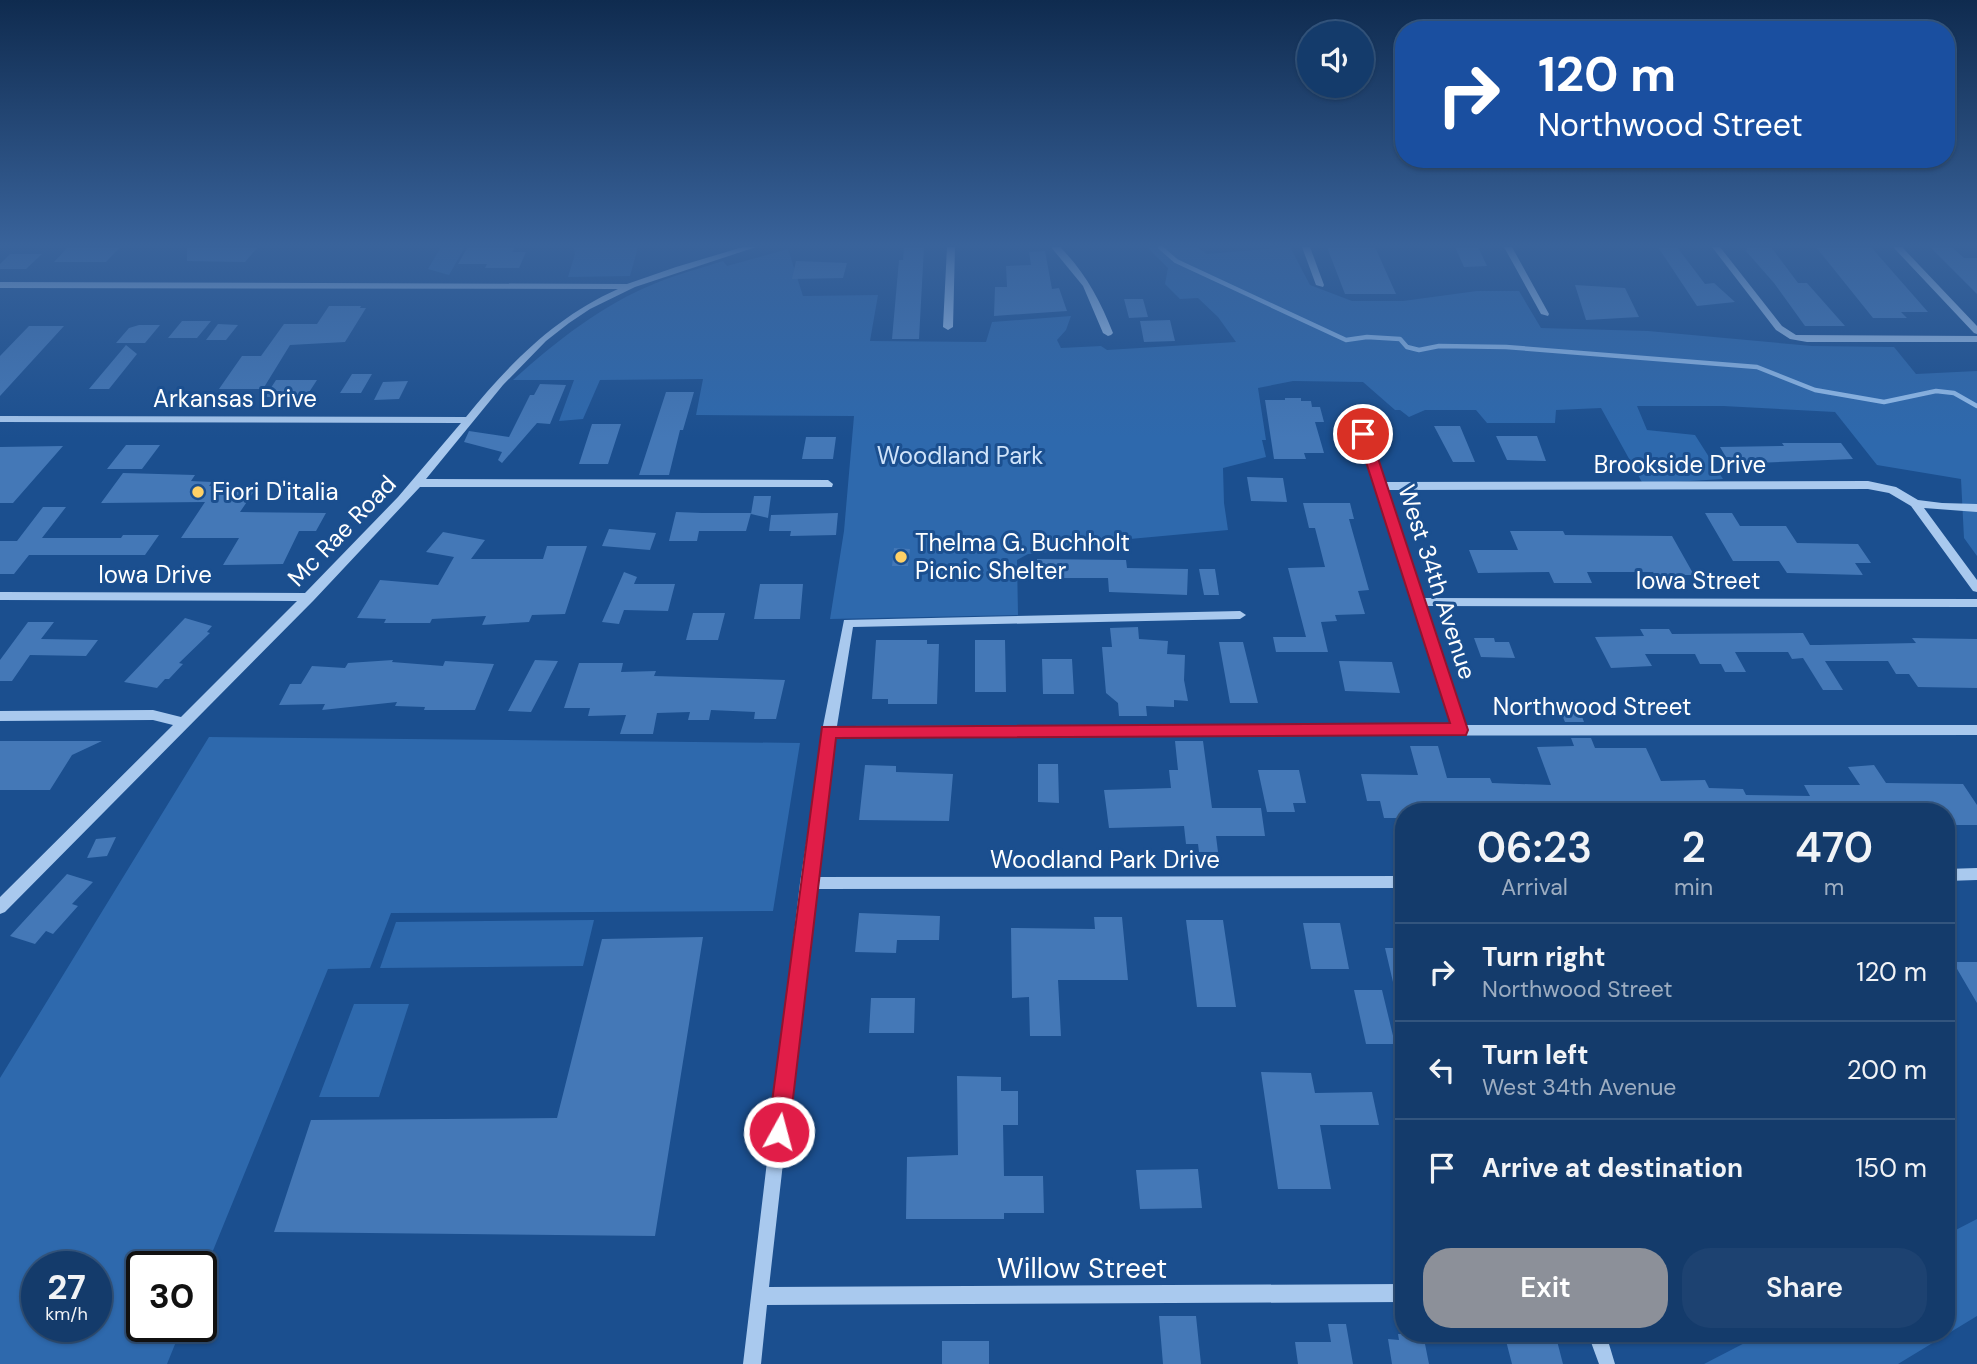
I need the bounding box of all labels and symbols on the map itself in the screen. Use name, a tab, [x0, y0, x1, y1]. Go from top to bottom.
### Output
street label: Arkansas Drive	[153, 383, 317, 414]
pin	[1333, 404, 1393, 464]
park label: Woodland Park	[877, 440, 1043, 471]
street label: Brookside Drive	[1594, 449, 1766, 480]
street label: Mc Rae Road	[281, 468, 403, 593]
place label: Fiori D'italia	[212, 476, 339, 507]
street label: West 34th Avenue	[1391, 481, 1484, 683]
marker: Fiori D'italia	[190, 484, 206, 500]
place label: Thelma G. Buchholt Picnic Shelter	[915, 527, 1130, 586]
marker: Thelma G. Buchholt Picnic Shelter	[893, 549, 909, 565]
street label: Iowa Drive	[98, 559, 212, 590]
street label: Iowa Street	[1636, 565, 1760, 596]
street label: Northwood Street	[1493, 691, 1691, 722]
street label: Woodland Park Drive	[990, 844, 1220, 875]
position arrow	[742, 1095, 816, 1169]
street label: Willow Street	[997, 1250, 1167, 1287]
speed limit sign: 30	[126, 1251, 217, 1342]

